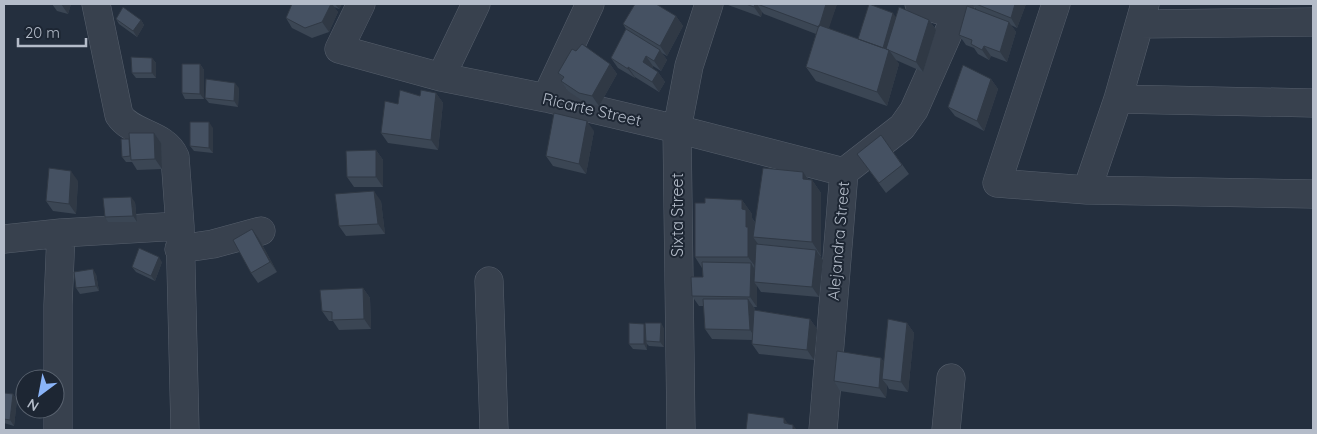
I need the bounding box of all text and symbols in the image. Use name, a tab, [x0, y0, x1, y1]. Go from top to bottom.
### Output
scale bar	[18, 15, 85, 47]
text: 20 m	[25, 23, 60, 42]
street label: Ricarte Street	[541, 88, 643, 130]
street label: Sixta Street	[667, 173, 687, 257]
street label: Alejandra Street	[823, 181, 853, 301]
north arrow	[15, 369, 65, 419]
text: N	[24, 395, 42, 415]

